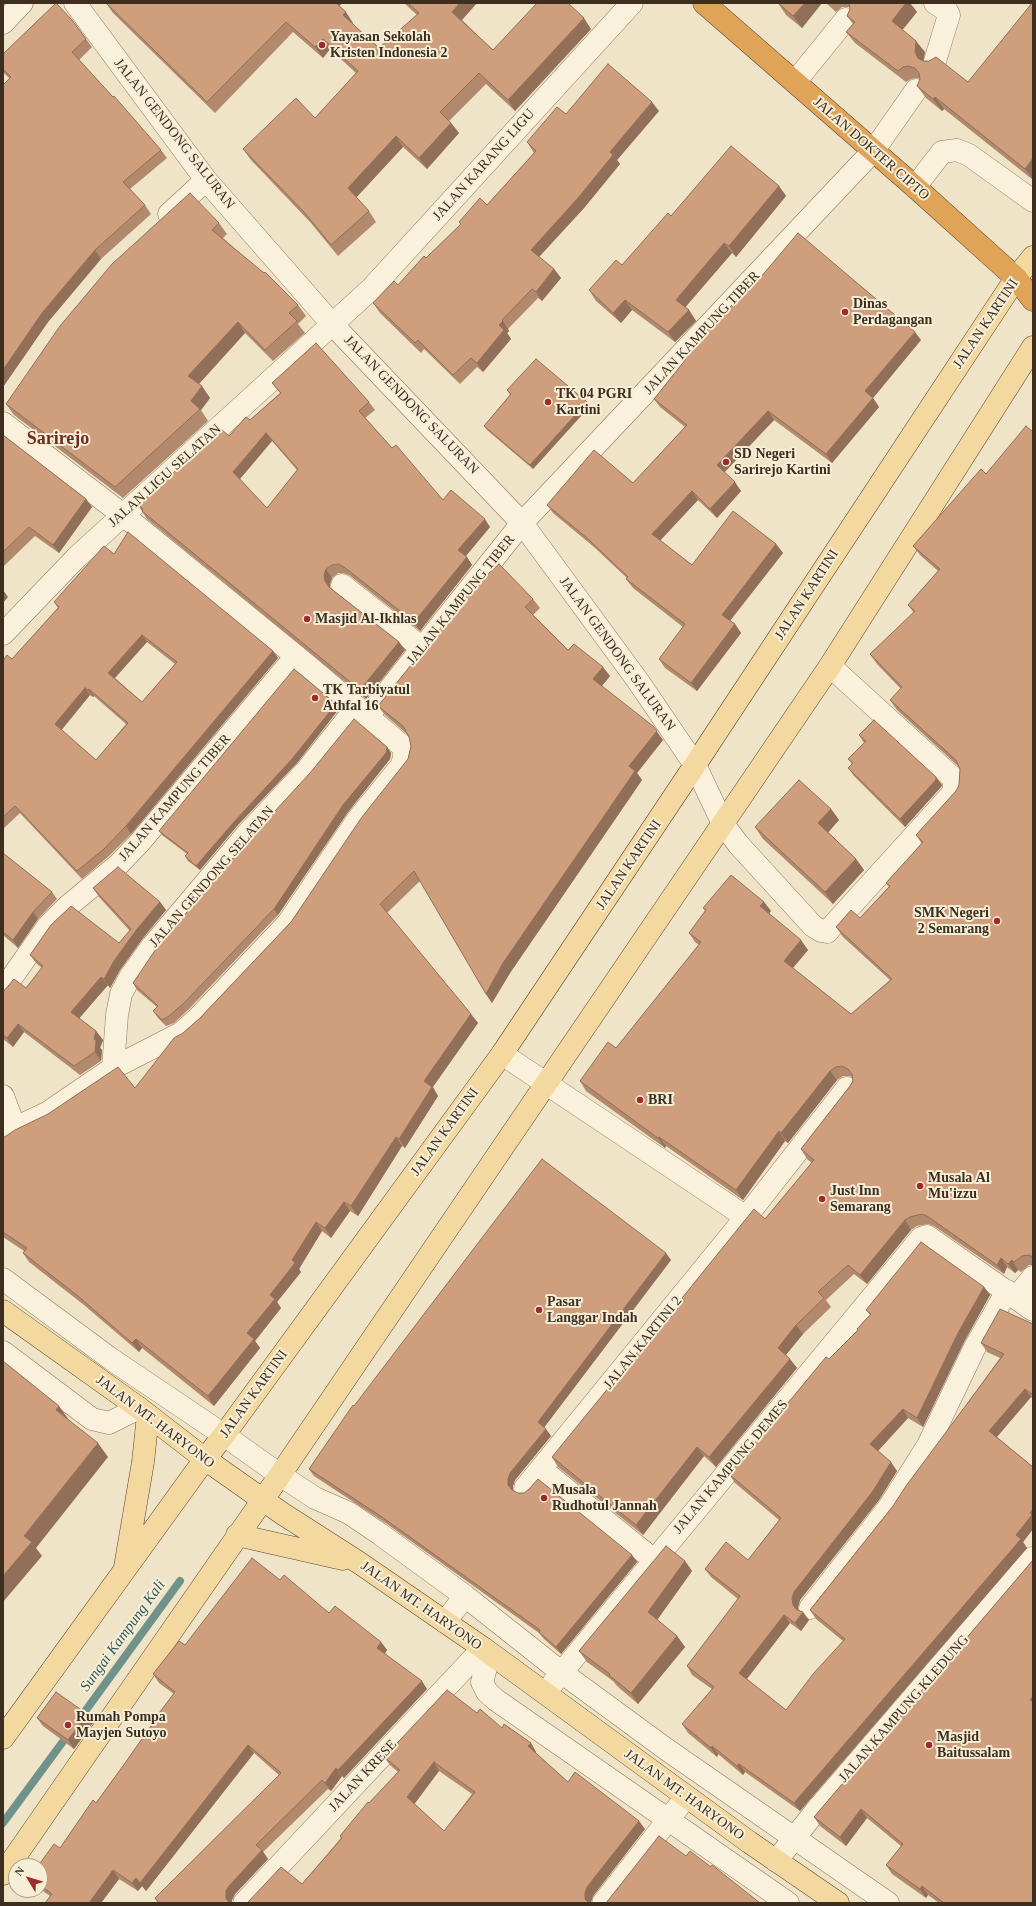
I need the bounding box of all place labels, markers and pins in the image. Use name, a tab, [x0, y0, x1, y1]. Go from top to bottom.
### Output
place label: Yayasan Sekolah Kristen Indonesia 2	[330, 29, 447, 62]
marker: Yayasan Sekolah Kristen Indonesia 2	[317, 40, 327, 50]
place label: Dinas Perdagangan	[853, 296, 932, 328]
marker: Dinas Perdagangan	[840, 307, 850, 317]
place label: TK 04 PGRI Kartini	[556, 386, 632, 418]
marker: TK 04 PGRI Kartini	[543, 397, 553, 407]
place label: SD Negeri Sarirejo Kartini	[734, 446, 831, 478]
marker: SD Negeri Sarirejo Kartini	[721, 457, 731, 467]
place label: Masjid Al-Ikhlas	[315, 611, 417, 627]
marker: Masjid Al-Ikhlas	[302, 614, 312, 624]
place label: TK Tarbiyatul Athfal 16	[323, 682, 410, 714]
marker: TK Tarbiyatul Athfal 16	[310, 693, 320, 703]
place label: SMK Negeri 2 Semarang	[914, 905, 989, 938]
marker: SMK Negeri 2 Semarang	[992, 916, 1002, 926]
place label: BRI	[648, 1092, 673, 1108]
marker: BRI	[635, 1095, 645, 1105]
place label: Musala Al Mu'izzu	[928, 1170, 990, 1202]
marker: Musala Al Mu'izzu	[915, 1181, 925, 1191]
place label: Just Inn Semarang	[830, 1183, 891, 1216]
marker: Just Inn Semarang	[817, 1194, 827, 1204]
place label: Pasar Langgar Indah	[547, 1294, 638, 1326]
marker: Pasar Langgar Indah	[534, 1305, 544, 1315]
place label: Musala Rudhotul Jannah	[552, 1482, 657, 1514]
marker: Musala Rudhotul Jannah	[539, 1493, 549, 1503]
place label: Rumah Pompa Mayjen Sutoyo	[76, 1709, 167, 1742]
marker: Rumah Pompa Mayjen Sutoyo	[63, 1720, 73, 1730]
place label: Masjid Baitussalam	[937, 1729, 1010, 1762]
marker: Masjid Baitussalam	[924, 1740, 934, 1750]

